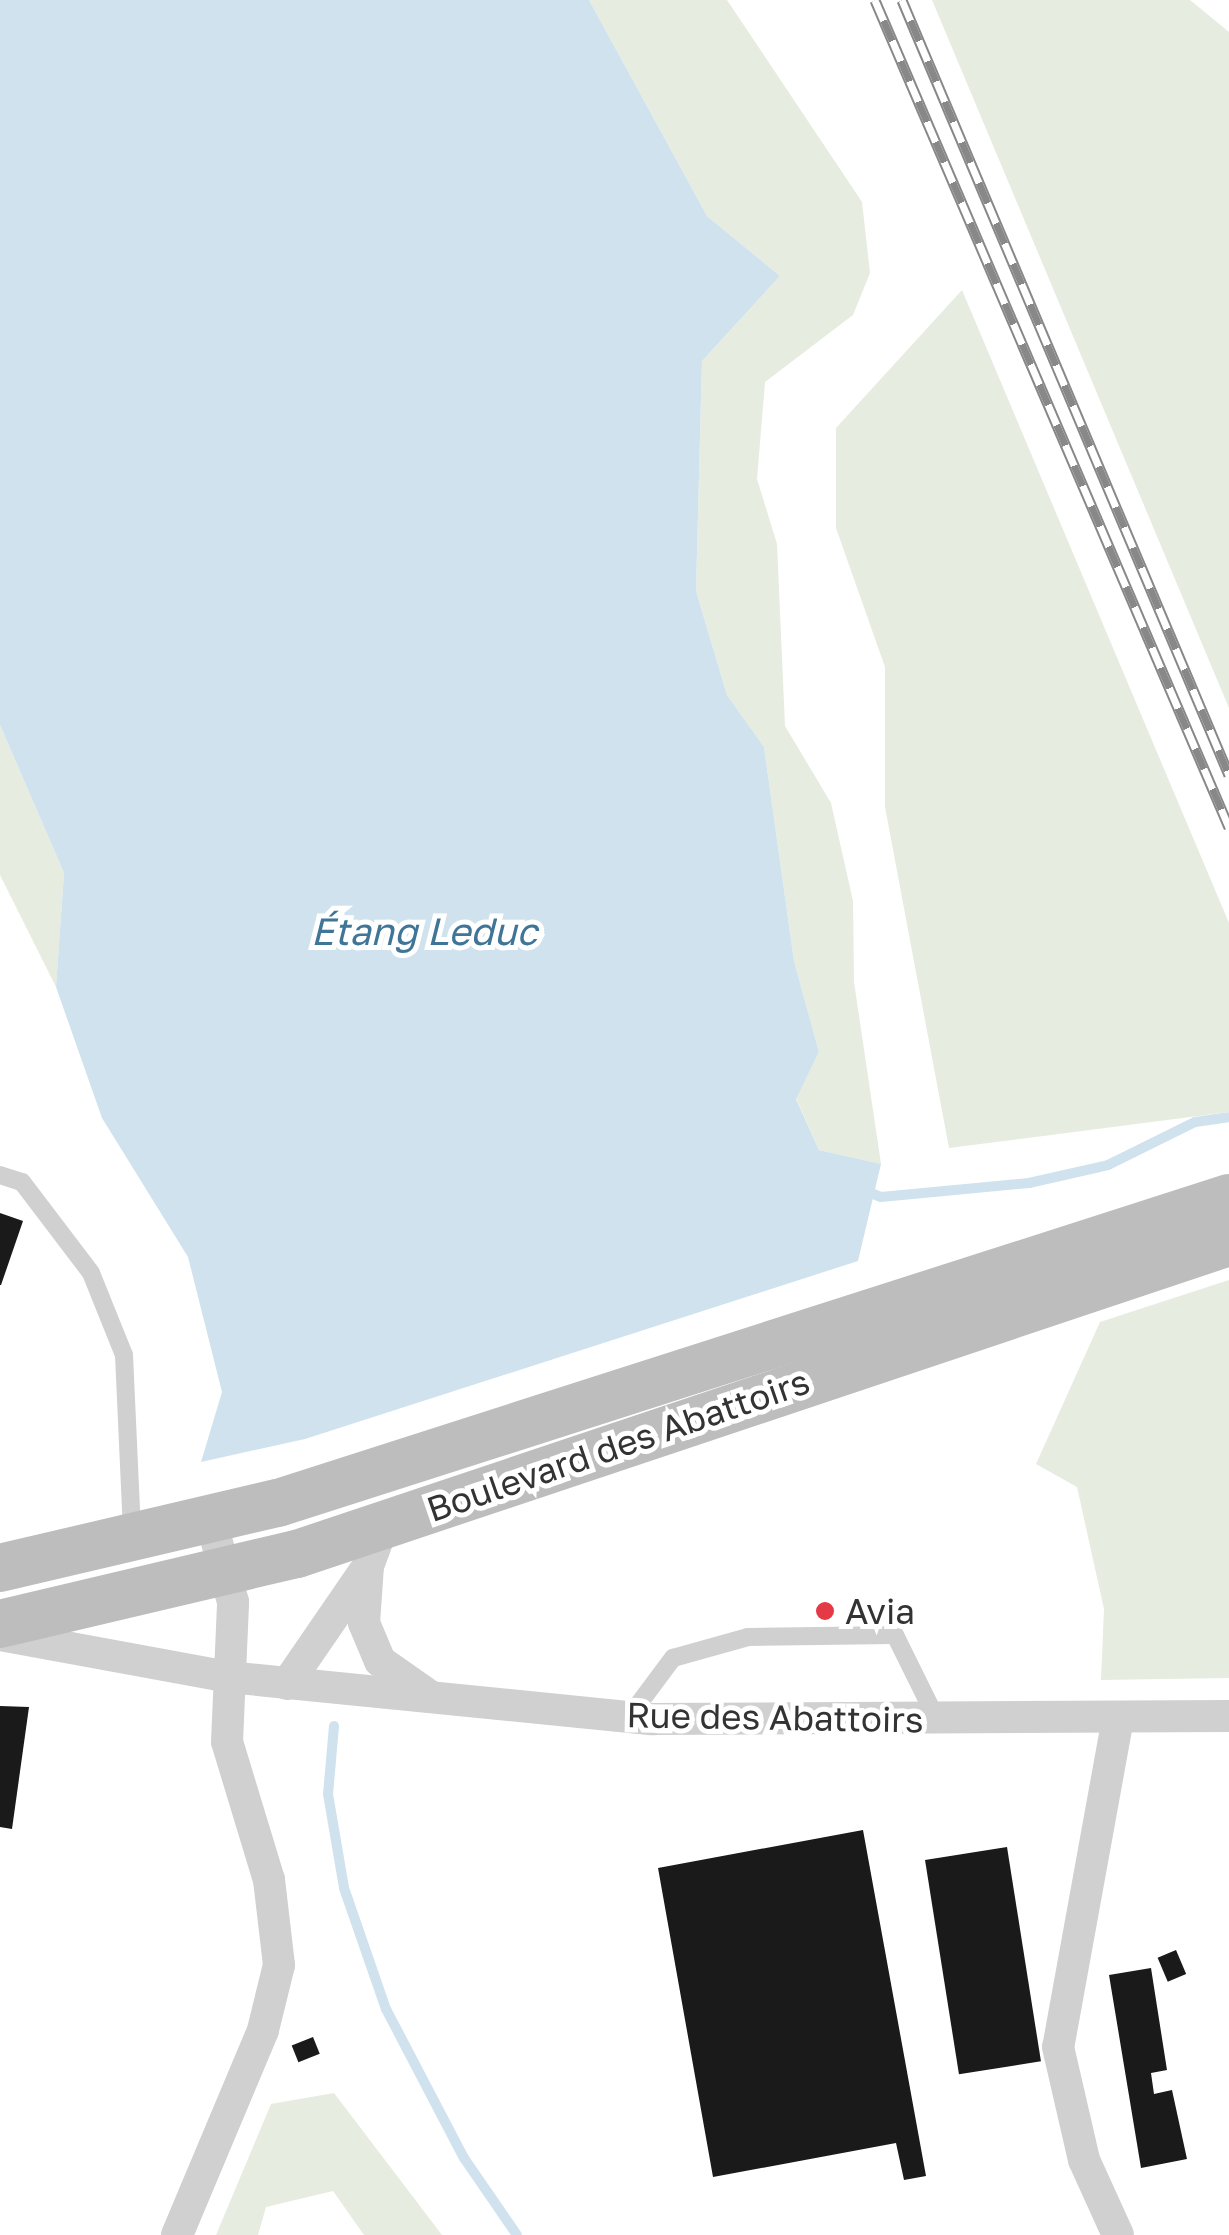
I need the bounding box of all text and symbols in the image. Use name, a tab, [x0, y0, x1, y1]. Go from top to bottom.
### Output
water label: Étang Leduc	[311, 908, 537, 954]
street label: Boulevard des Abattoirs	[421, 1360, 815, 1530]
place label: Avia	[845, 1590, 915, 1632]
marker: Avia	[814, 1600, 836, 1622]
street label: Rue des Abattoirs	[626, 1693, 924, 1741]

